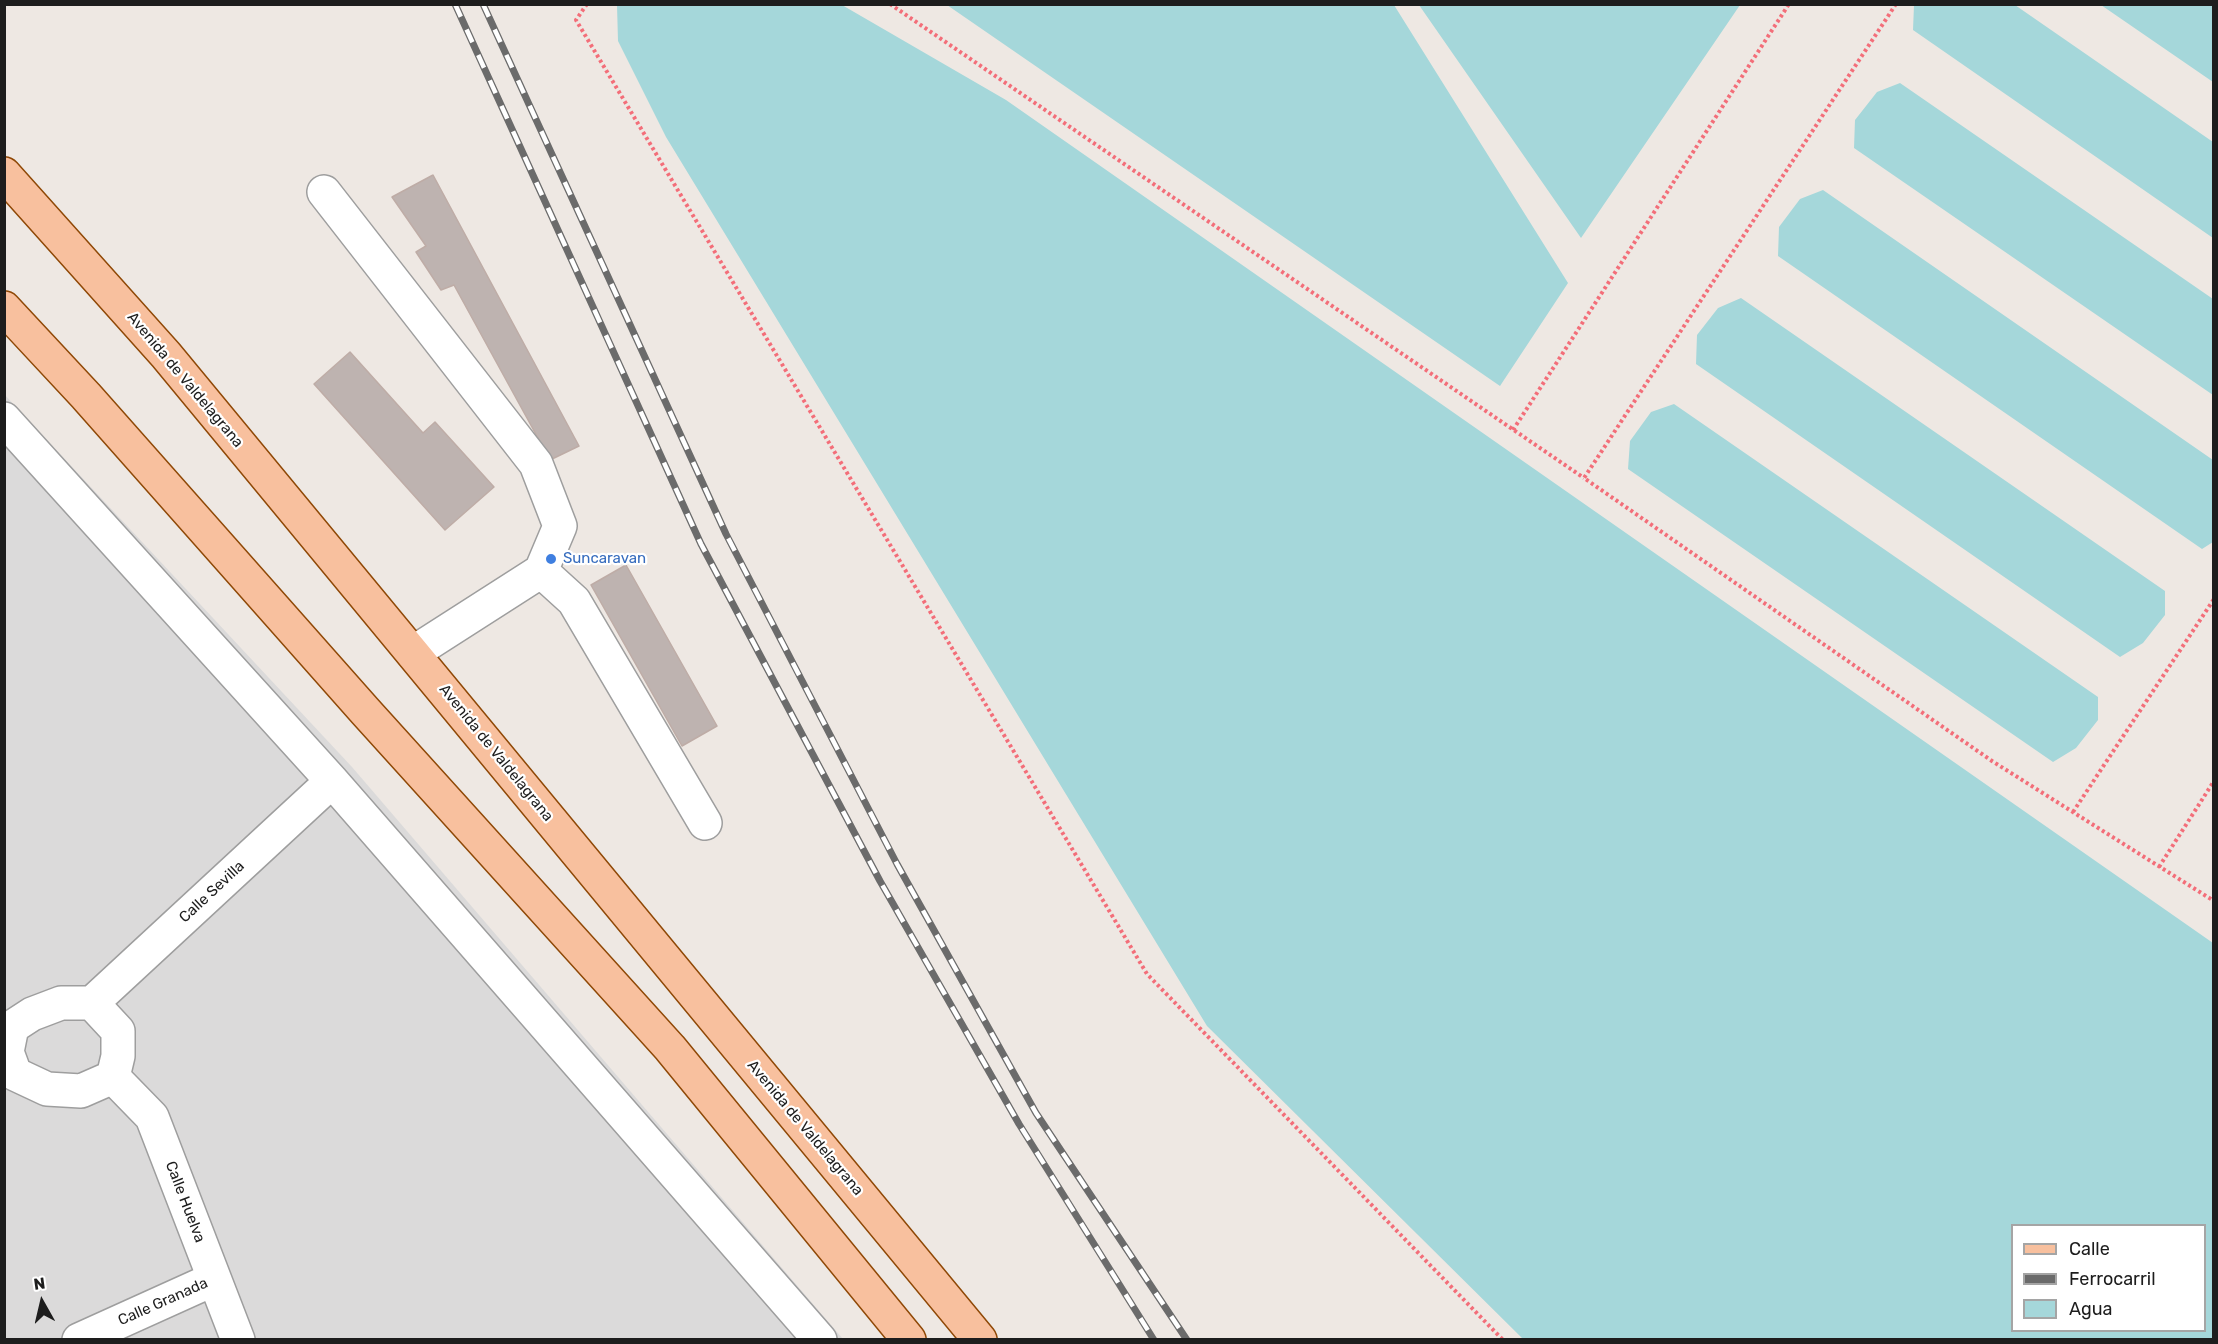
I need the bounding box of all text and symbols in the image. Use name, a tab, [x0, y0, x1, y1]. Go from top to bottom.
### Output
street label: Avenida de Valdelagrana	[123, 309, 247, 451]
place label: Suncaravan	[563, 550, 646, 568]
marker: Suncaravan	[544, 552, 558, 566]
street label: Avenida de Valdelagrana	[435, 681, 557, 825]
street label: Calle Sevilla	[176, 857, 248, 927]
street label: Avenida de Valdelagrana	[743, 1057, 867, 1199]
street label: Calle Huelva	[161, 1159, 209, 1245]
legend	[2011, 1224, 2206, 1332]
text: Calle	[2069, 1238, 2110, 1260]
text: Ferrocarril	[2069, 1268, 2156, 1290]
north arrow	[12, 1272, 72, 1332]
text: N	[32, 1273, 46, 1294]
street label: Calle Granada	[115, 1274, 211, 1330]
text: Agua	[2069, 1298, 2112, 1320]

